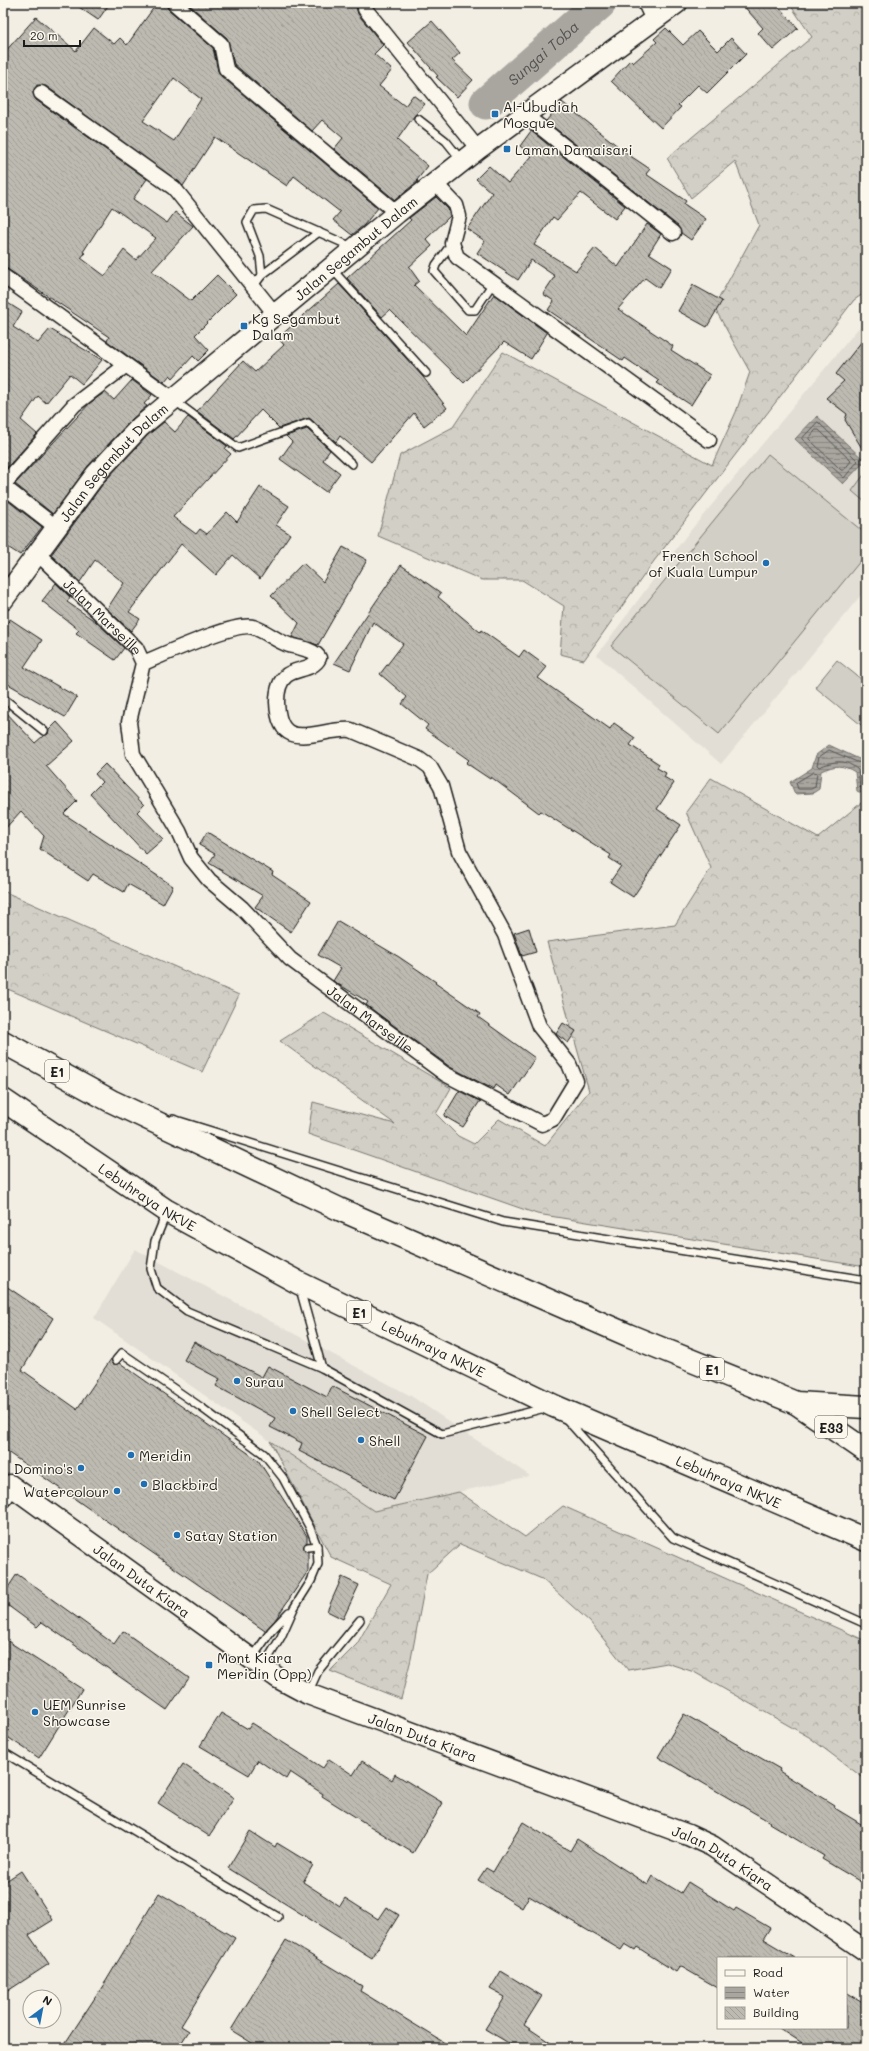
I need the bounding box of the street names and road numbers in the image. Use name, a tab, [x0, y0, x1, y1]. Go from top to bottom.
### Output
street label: Jalan Segambut Dalam	[290, 191, 421, 305]
street label: Jalan Segambut Dalam	[55, 398, 172, 525]
street label: Jalan Marseille	[60, 574, 147, 658]
street label: Jalan Marseille	[323, 980, 418, 1057]
road number: E1	[45, 1060, 69, 1082]
street label: Lebuhraya NKVE	[95, 1158, 200, 1235]
road number: E1	[347, 1301, 371, 1323]
street label: Lebuhraya NKVE	[379, 1315, 489, 1381]
road number: E1	[700, 1358, 724, 1380]
road number: E33	[815, 1416, 847, 1438]
street label: Lebuhraya NKVE	[673, 1450, 785, 1512]
street label: Jalan Duta Kiara	[90, 1539, 194, 1622]
street label: Jalan Duta Kiara	[366, 1708, 480, 1766]
street label: Jalan Duta Kiara	[670, 1821, 777, 1895]

